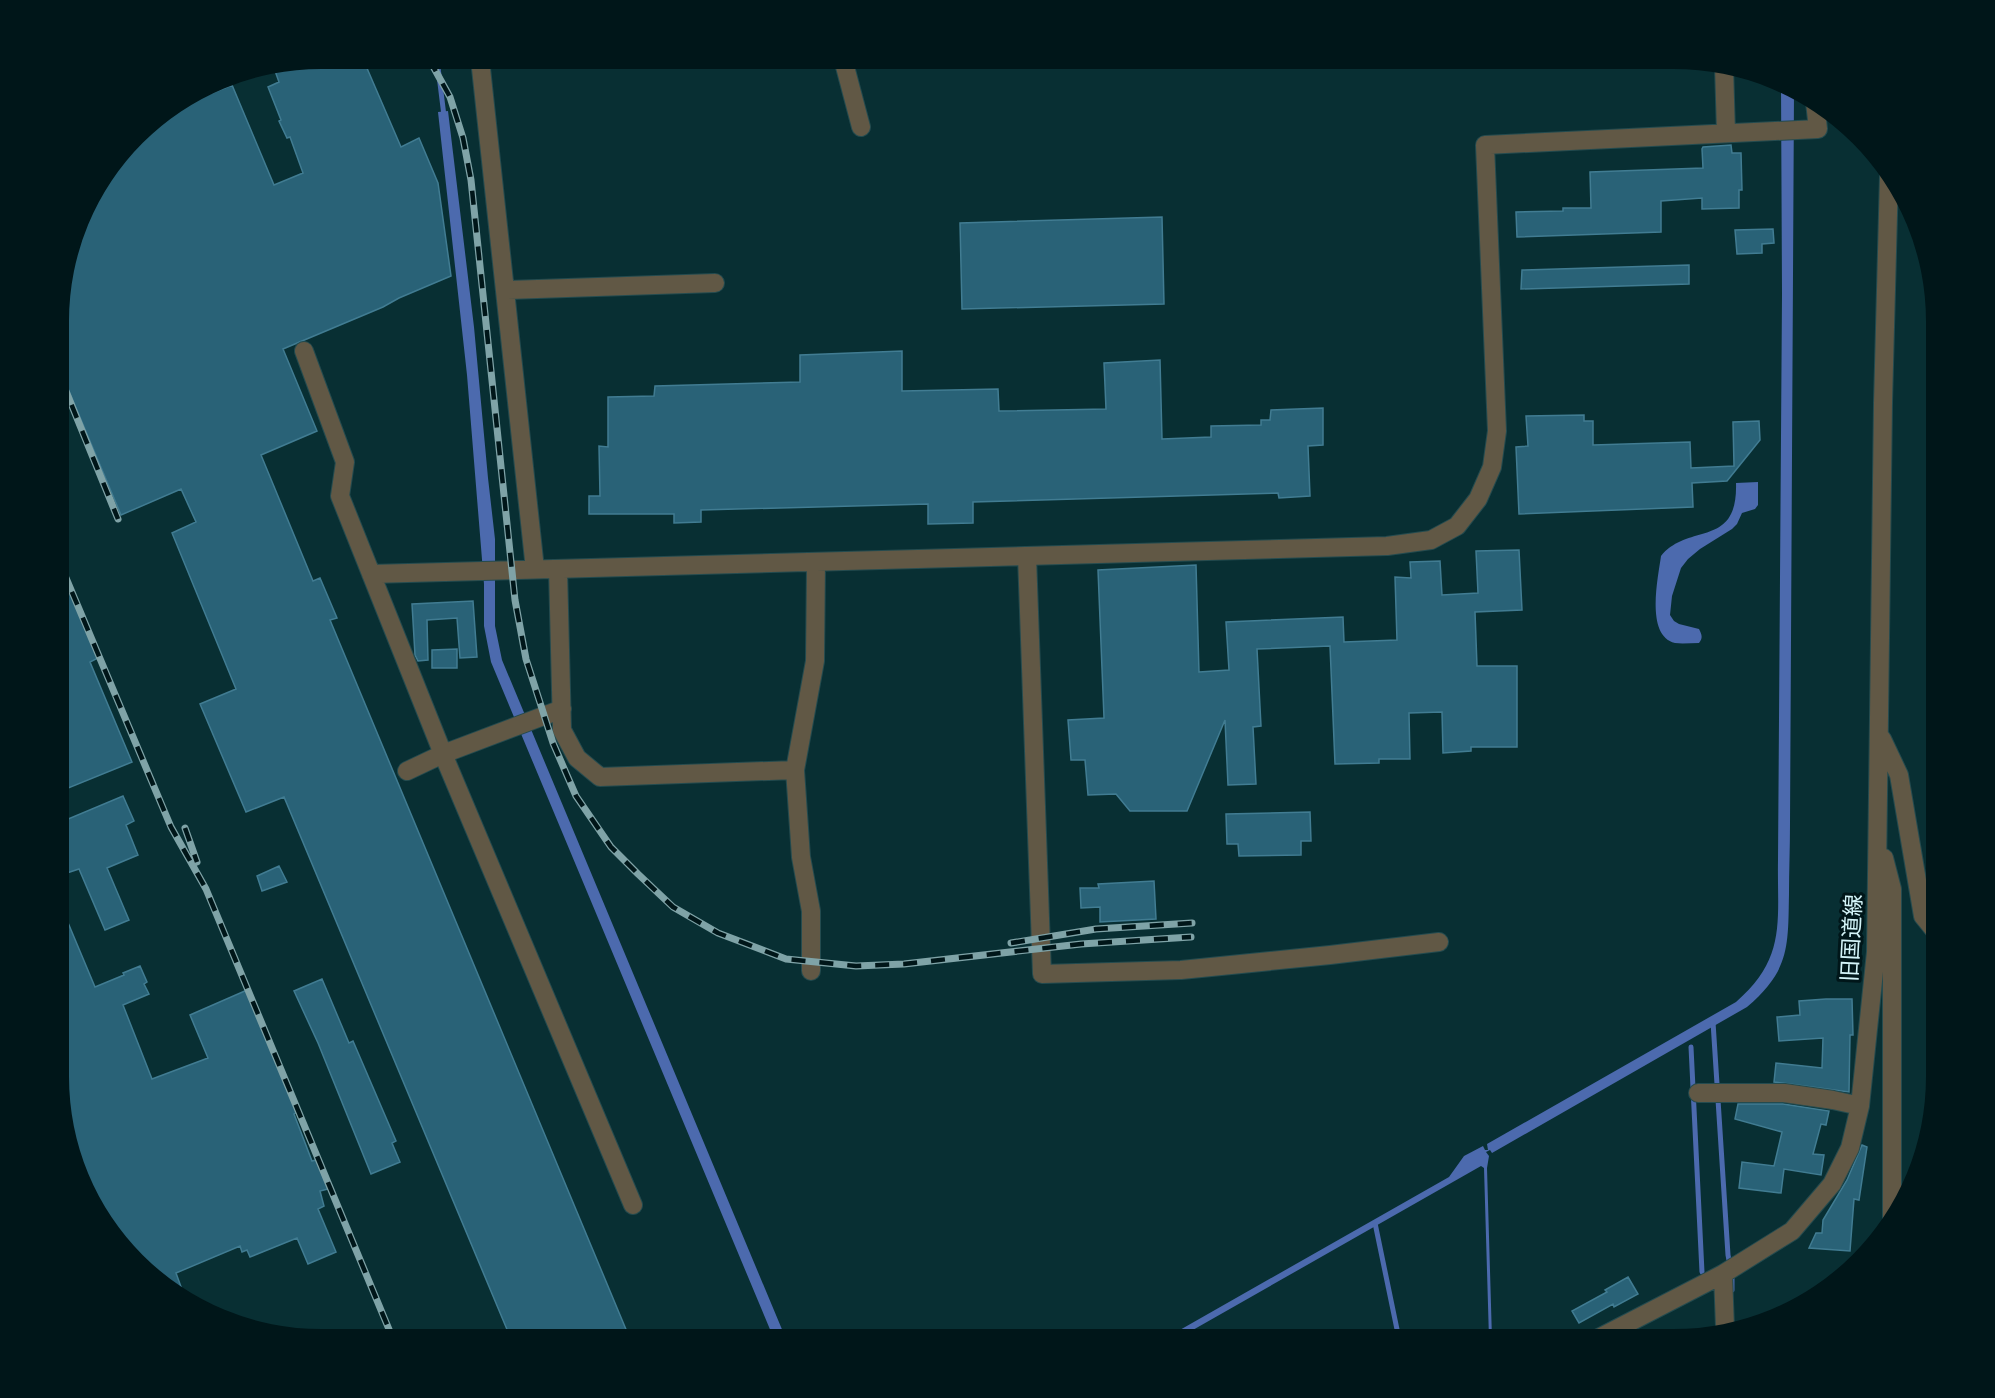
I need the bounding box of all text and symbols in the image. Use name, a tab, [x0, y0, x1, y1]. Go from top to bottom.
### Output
street label: 旧国道線	[1835, 893, 1867, 983]

